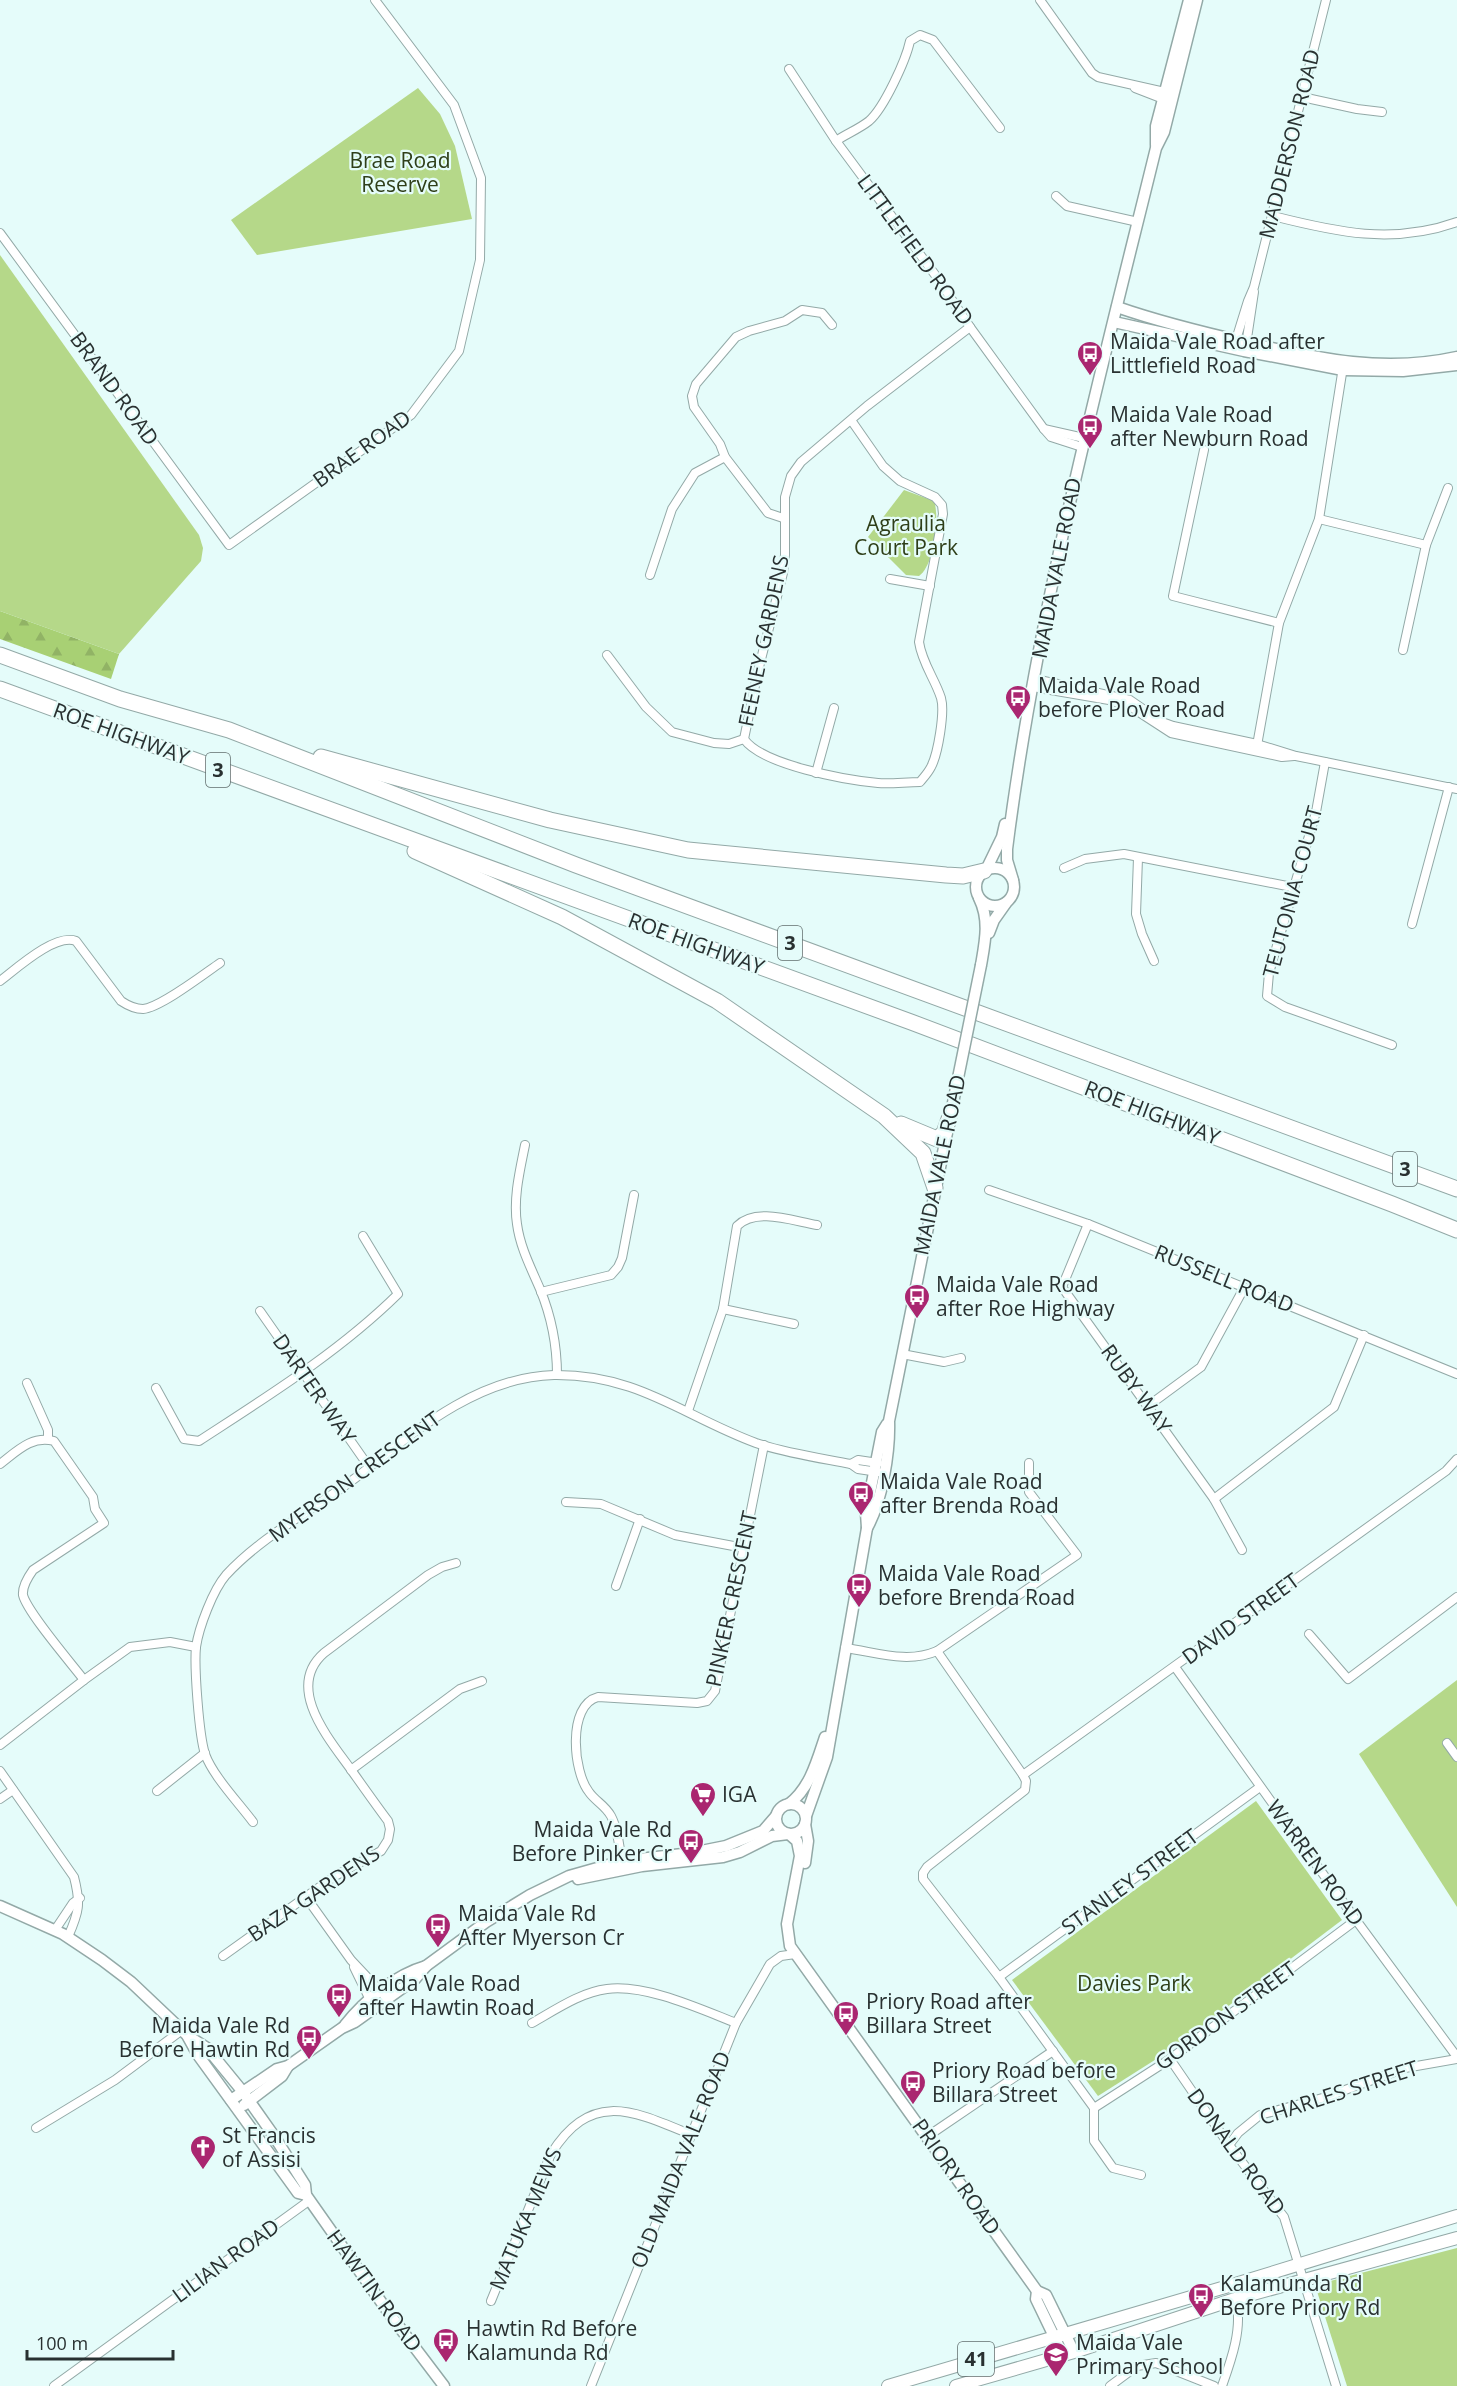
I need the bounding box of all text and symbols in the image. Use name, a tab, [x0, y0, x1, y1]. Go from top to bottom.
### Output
street label: MADDERSON ROAD	[1252, 46, 1326, 241]
park label: Brae Road Reserve	[349, 146, 451, 198]
street label: LITTLEFIELD ROAD	[851, 168, 980, 331]
street label: BRAND ROAD	[64, 326, 166, 451]
place label: Maida Vale Road after Littlefield Road	[1110, 327, 1325, 379]
bus stop icon: Maida Vale Road after Littlefield Road	[1075, 339, 1105, 377]
place label: Maida Vale Road after Newburn Road	[1110, 400, 1309, 452]
street label: BRAE ROAD	[307, 403, 416, 493]
bus stop icon: Maida Vale Road after Newburn Road	[1075, 412, 1105, 450]
street label: MAIDA VALE ROAD	[1025, 475, 1087, 661]
park label: Agraulia Court Park	[854, 509, 958, 561]
street label: FEENEY GARDENS	[731, 552, 795, 729]
place label: Maida Vale Road before Plover Road	[1038, 671, 1225, 723]
bus stop icon: Maida Vale Road before Plover Road	[1003, 683, 1033, 721]
street label: ROE HIGHWAY	[49, 695, 194, 771]
road number: 3	[206, 753, 230, 787]
street label: TEUTONIA COURT	[1256, 803, 1328, 980]
street label: ROE HIGHWAY	[624, 905, 769, 981]
road number: 3	[778, 926, 802, 960]
street label: MAIDA VALE ROAD	[906, 1072, 972, 1258]
street label: ROE HIGHWAY	[1081, 1073, 1224, 1151]
road number: 3	[1393, 1152, 1417, 1186]
street label: RUSSELL ROAD	[1150, 1237, 1298, 1319]
place label: Maida Vale Road after Roe Highway	[936, 1270, 1115, 1322]
bus stop icon: Maida Vale Road after Roe Highway	[902, 1282, 932, 1320]
street label: DARTER WAY	[267, 1328, 363, 1449]
street label: RUBY WAY	[1095, 1338, 1179, 1439]
street label: MYERSON CRESCENT	[263, 1404, 446, 1548]
place label: Maida Vale Road after Brenda Road	[880, 1467, 1059, 1519]
bus stop icon: Maida Vale Road after Brenda Road	[846, 1479, 876, 1517]
street label: PINKER CRESCENT	[699, 1508, 763, 1689]
place label: Maida Vale Road before Brenda Road	[878, 1559, 1075, 1611]
street label: DAVID STREET	[1176, 1566, 1305, 1670]
bus stop icon: Maida Vale Road before Brenda Road	[844, 1571, 874, 1609]
supermarket icon: IGA	[688, 1780, 718, 1818]
place label: IGA	[722, 1780, 757, 1808]
street label: WARREN ROAD	[1261, 1794, 1371, 1931]
place label: Maida Vale Rd Before Pinker Cr	[512, 1815, 672, 1867]
street label: STANLEY STREET	[1055, 1822, 1204, 1940]
bus stop icon: Maida Vale Rd Before Pinker Cr	[676, 1827, 706, 1865]
street label: BAZA GARDENS	[242, 1839, 385, 1948]
place label: Maida Vale Rd After Myerson Cr	[458, 1899, 625, 1951]
bus stop icon: Maida Vale Rd After Myerson Cr	[423, 1911, 453, 1949]
street label: GORDON STREET	[1149, 1954, 1302, 2076]
place label: Maida Vale Road after Hawtin Road	[358, 1969, 535, 2021]
park label: Davies Park	[1077, 1969, 1191, 1997]
bus stop icon: Maida Vale Road after Hawtin Road	[324, 1981, 354, 2019]
place label: Priory Road after Billara Street	[866, 1987, 1032, 2039]
bus stop icon: Priory Road after Billara Street	[831, 1999, 861, 2037]
place label: Maida Vale Rd Before Hawtin Rd	[119, 2011, 290, 2063]
bus stop icon: Maida Vale Rd Before Hawtin Rd	[294, 2023, 324, 2061]
street label: OLD MAIDA VALE ROAD	[624, 2047, 736, 2272]
street label: CHARLES STREET	[1256, 2053, 1422, 2131]
place label: Priory Road before Billara Street	[932, 2056, 1116, 2108]
bus stop icon: Priory Road before Billara Street	[898, 2068, 928, 2106]
street label: DONALD ROAD	[1181, 2082, 1292, 2220]
street label: PRIORY ROAD	[906, 2113, 1007, 2240]
place label: St Francis of Assisi	[222, 2121, 316, 2173]
church icon: St Francis of Assisi	[188, 2133, 218, 2171]
street label: MATUKA MEWS	[482, 2143, 568, 2294]
street label: LILIAN ROAD	[166, 2212, 285, 2309]
street label: HAWTIN ROAD	[321, 2224, 429, 2357]
place label: Kalamunda Rd Before Priory Rd	[1220, 2269, 1380, 2321]
bus stop icon: Kalamunda Rd Before Priory Rd	[1186, 2281, 1216, 2319]
place label: Hawtin Rd Before Kalamunda Rd	[466, 2314, 637, 2366]
scale bar	[27, 2323, 172, 2361]
bus stop icon: Hawtin Rd Before Kalamunda Rd	[431, 2326, 461, 2364]
place label: Maida Vale Primary School	[1076, 2328, 1223, 2380]
text: 100 m	[36, 2331, 88, 2355]
school or university icon: Maida Vale Primary School	[1041, 2340, 1071, 2378]
road number: 41	[958, 2342, 994, 2376]

